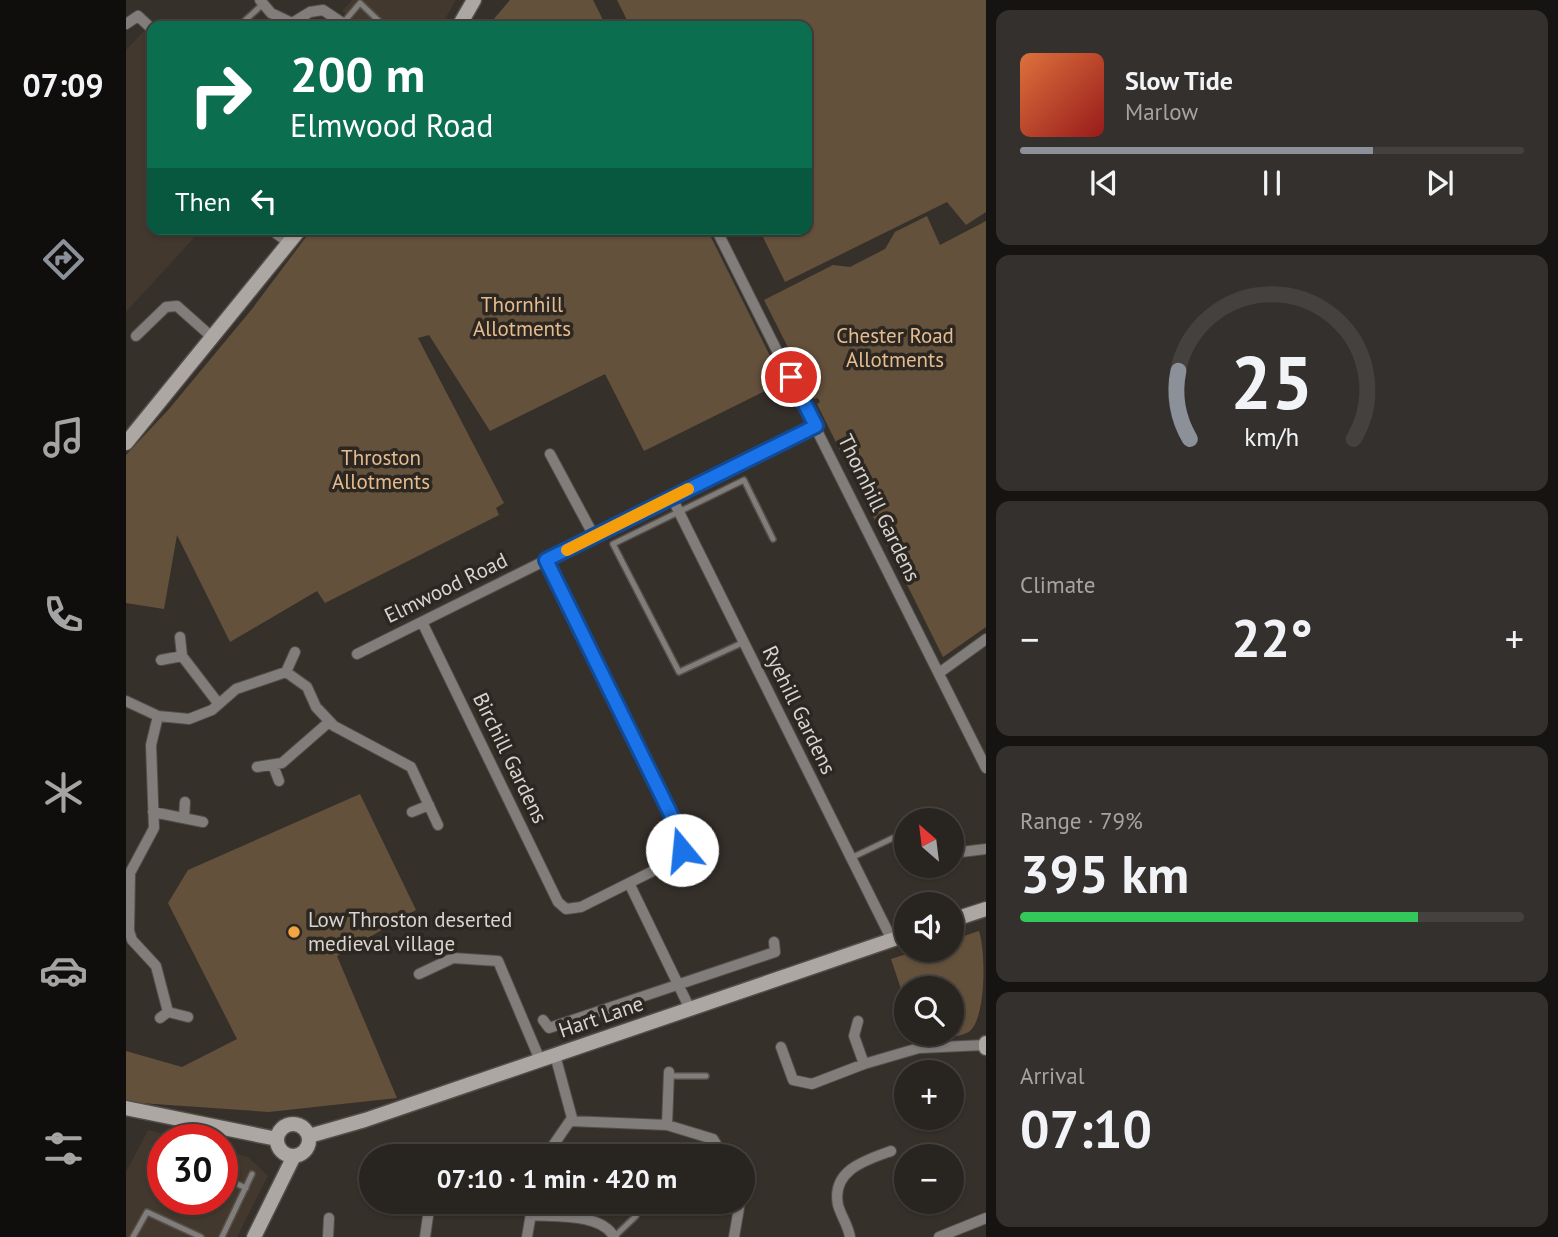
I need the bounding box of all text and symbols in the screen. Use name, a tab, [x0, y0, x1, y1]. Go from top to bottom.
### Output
text: 200 m	[290, 42, 425, 106]
icon: right	[175, 49, 266, 140]
text: 07:09	[22, 64, 104, 106]
text: Slow Tide	[1125, 64, 1233, 97]
text: Marlow	[1125, 97, 1198, 126]
text: Elmwood Road	[290, 104, 493, 146]
icon: previous	[1085, 164, 1123, 202]
icon: pause	[1253, 164, 1291, 202]
icon: next	[1421, 164, 1459, 202]
icon: left	[245, 182, 283, 220]
text: Then	[175, 185, 231, 218]
icon: directions	[39, 235, 88, 284]
park label: Thornhill Allotments	[473, 291, 571, 342]
park label: Chester Road Allotments	[836, 322, 954, 373]
text: 25	[1231, 336, 1313, 430]
pin	[761, 347, 821, 407]
icon: arrive	[772, 358, 810, 396]
icon: music	[39, 413, 88, 462]
text: km/h	[1245, 421, 1299, 453]
street label: Thornhill Gardens	[832, 430, 927, 586]
park label: Throston Allotments	[332, 444, 430, 495]
street label: Elmwood Road	[380, 546, 512, 629]
text: Climate	[1020, 570, 1095, 599]
icon: phone	[39, 590, 88, 639]
text: 22°	[1231, 604, 1313, 671]
text: −	[1020, 614, 1039, 663]
text: +	[1505, 614, 1524, 663]
street label: Ryehill Gardens	[757, 641, 842, 778]
street label: Birchill Gardens	[467, 688, 554, 828]
icon: climate	[39, 768, 88, 817]
text: Range · 79%	[1020, 806, 1143, 835]
north arrow	[894, 808, 964, 878]
map controls	[894, 808, 964, 1214]
position arrow	[645, 813, 719, 887]
text: 395 km	[1020, 840, 1189, 907]
button: sound	[894, 892, 964, 962]
place label: Low Throston deserted medieval village	[308, 906, 512, 957]
marker: Low Throston deserted medieval village	[286, 924, 302, 940]
icon: car	[39, 946, 88, 995]
button: search	[894, 976, 964, 1046]
street label: Hart Lane	[555, 989, 647, 1044]
button: +	[894, 1060, 964, 1130]
text: Arrival	[1020, 1061, 1084, 1090]
text: 07:10	[1020, 1095, 1152, 1162]
icon: filters	[39, 1124, 88, 1173]
speed limit sign: 30	[147, 1124, 238, 1215]
button: −	[894, 1144, 964, 1214]
text: 07:10 · 1 min · 420 m	[437, 1162, 677, 1195]

